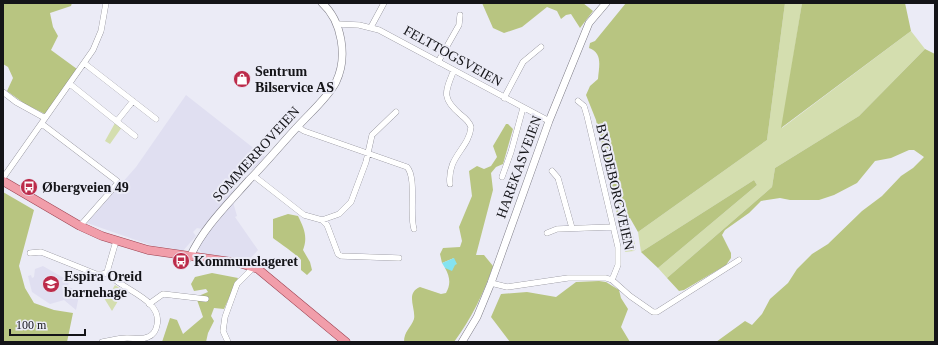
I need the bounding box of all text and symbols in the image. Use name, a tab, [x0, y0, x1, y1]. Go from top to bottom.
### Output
street label: FELTTOGSVEIEN	[401, 23, 505, 89]
place label: Sentrum Bilservice AS	[255, 64, 334, 95]
shop icon: Sentrum Bilservice AS	[232, 69, 252, 89]
street label: SOMMERROVEIEN	[210, 104, 302, 204]
street label: HAREKASVEIEN	[493, 114, 545, 220]
street label: BYGDEBORGVEIEN	[593, 122, 637, 252]
bus stop icon: Øbergveien 49	[19, 177, 39, 197]
place label: Øbergveien 49	[42, 180, 129, 195]
bus stop icon: Kommunelageret	[171, 251, 191, 271]
place label: Kommunelageret	[194, 254, 298, 269]
place label: Espira Oreid barnehage	[64, 269, 142, 300]
school or university icon: Espira Oreid barnehage	[41, 274, 61, 294]
scale bar	[10, 311, 85, 337]
text: 100 m	[16, 318, 47, 332]

